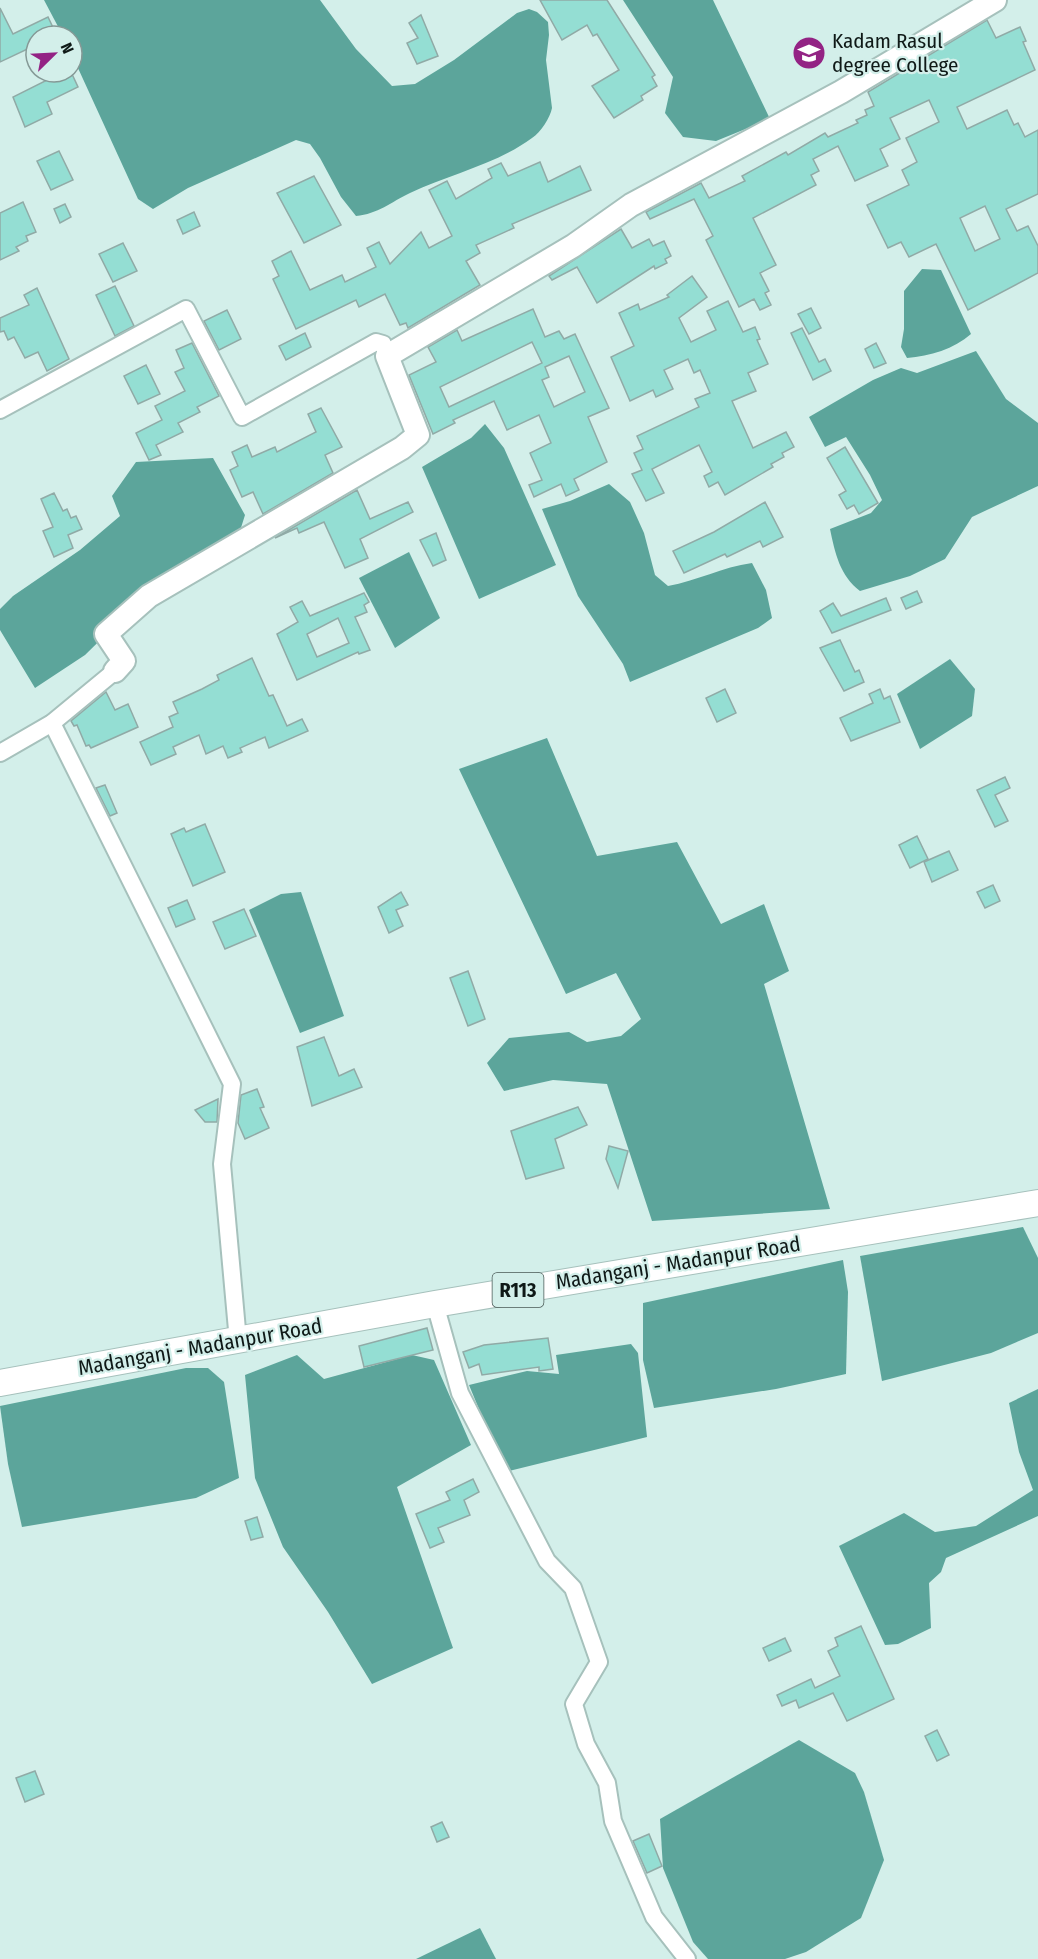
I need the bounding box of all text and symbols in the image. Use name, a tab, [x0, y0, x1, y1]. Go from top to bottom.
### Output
north arrow	[24, 24, 84, 84]
place label: Kadam Rasul degree College	[832, 28, 958, 78]
school or university icon: Kadam Rasul degree College	[791, 35, 827, 71]
text: N	[57, 40, 78, 56]
street label: Madanganj - Madanpur Road	[554, 1231, 802, 1295]
road number: R113	[492, 1273, 544, 1307]
street label: Madanganj - Madanpur Road	[76, 1313, 324, 1381]

